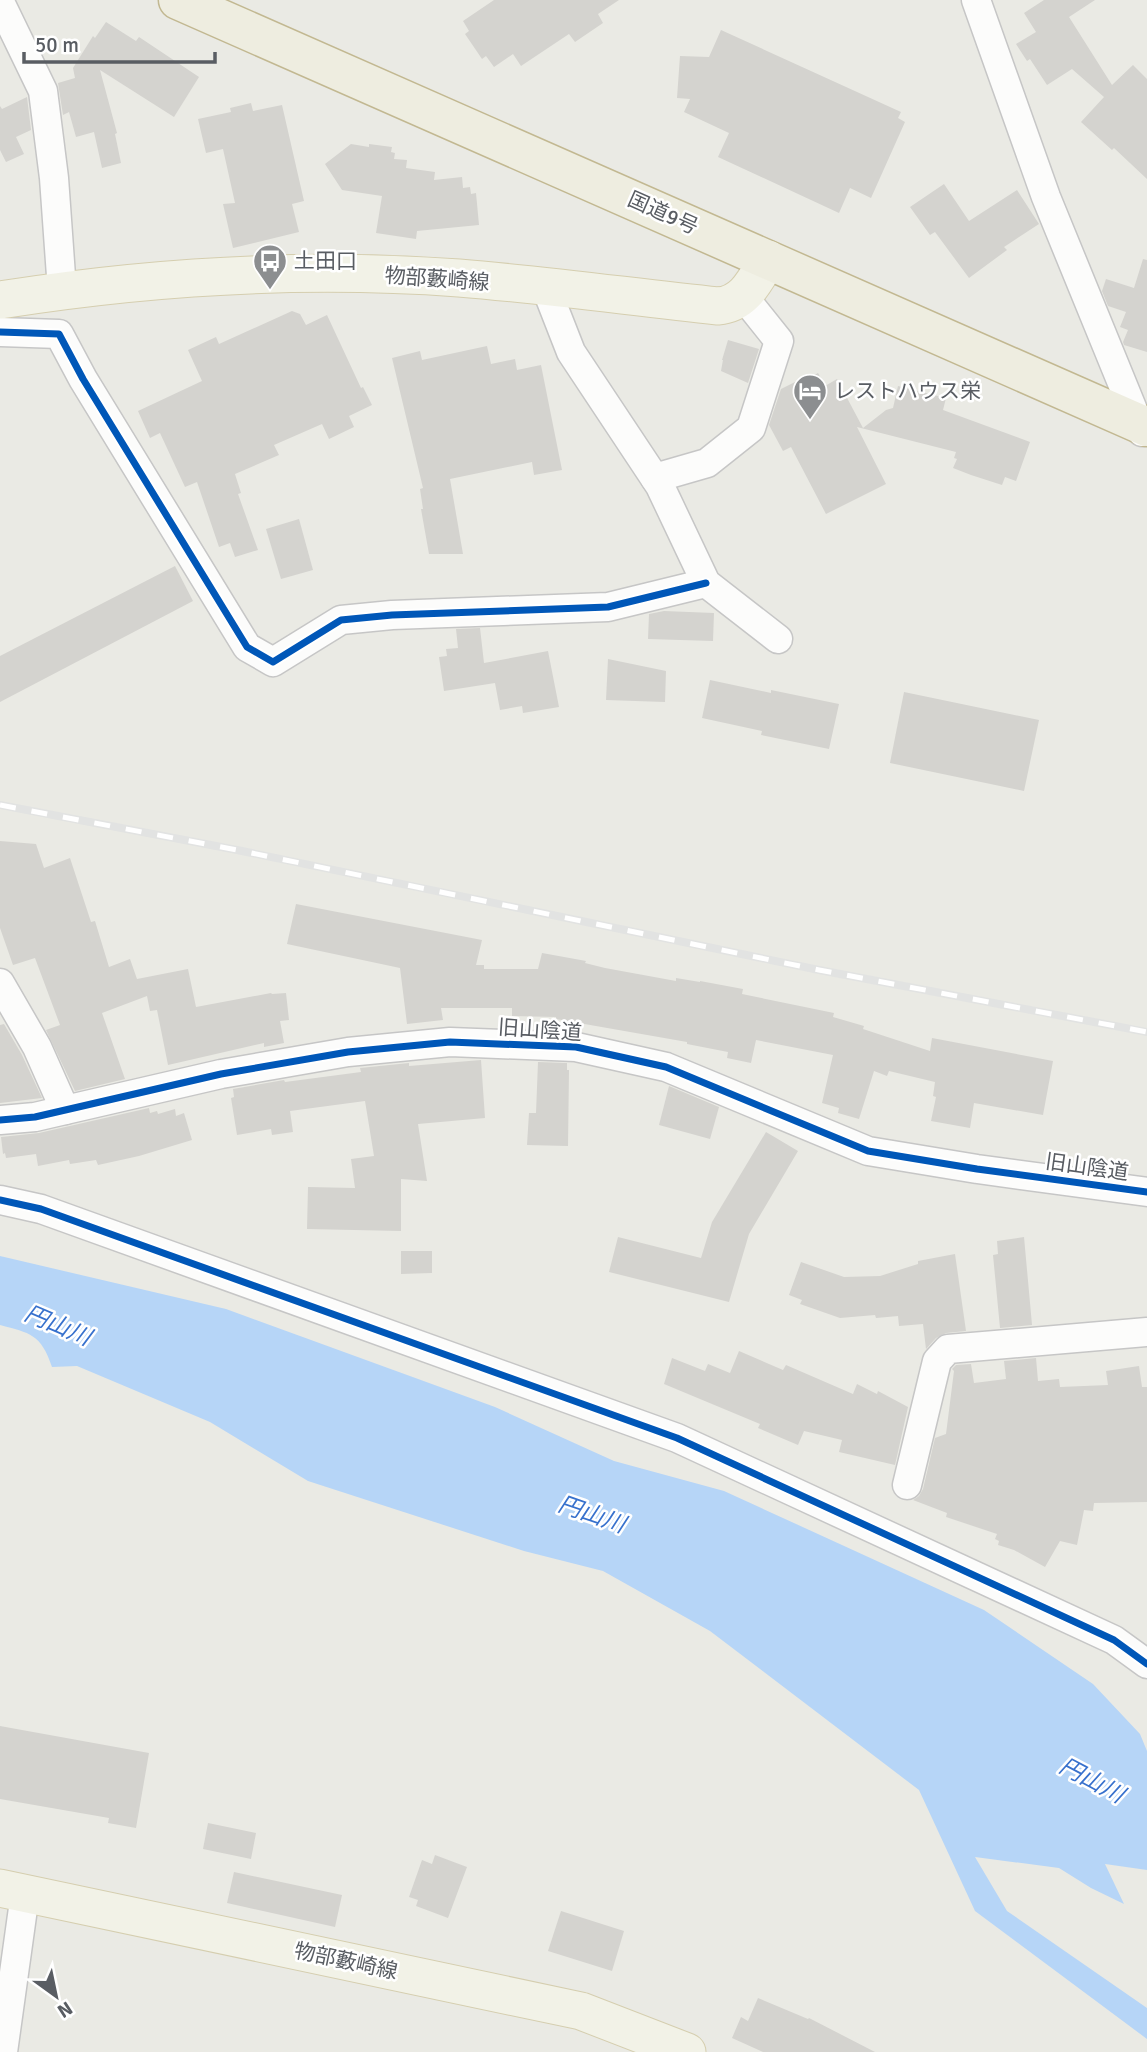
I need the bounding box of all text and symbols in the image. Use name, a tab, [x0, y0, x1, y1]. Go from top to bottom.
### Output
scale bar	[24, 21, 215, 65]
text: 50 m	[35, 32, 79, 58]
street label: 国道9号	[624, 186, 702, 240]
bus stop icon: 土田口	[251, 242, 289, 291]
place label: 土田口	[294, 248, 357, 274]
street label: 物部藪崎線	[384, 262, 490, 296]
hotel icon: レストハウス栄	[791, 372, 829, 421]
place label: レストハウス栄	[834, 378, 981, 404]
street label: 旧山陰道	[497, 1014, 583, 1046]
street label: 旧山陰道	[1044, 1148, 1130, 1186]
water label: 円山川	[20, 1299, 98, 1353]
water label: 円山川	[554, 1490, 632, 1540]
water label: 円山川	[1054, 1751, 1132, 1811]
street label: 物部藪崎線	[292, 1937, 400, 1985]
north arrow	[21, 1961, 91, 2031]
text: N	[53, 1996, 77, 2023]

